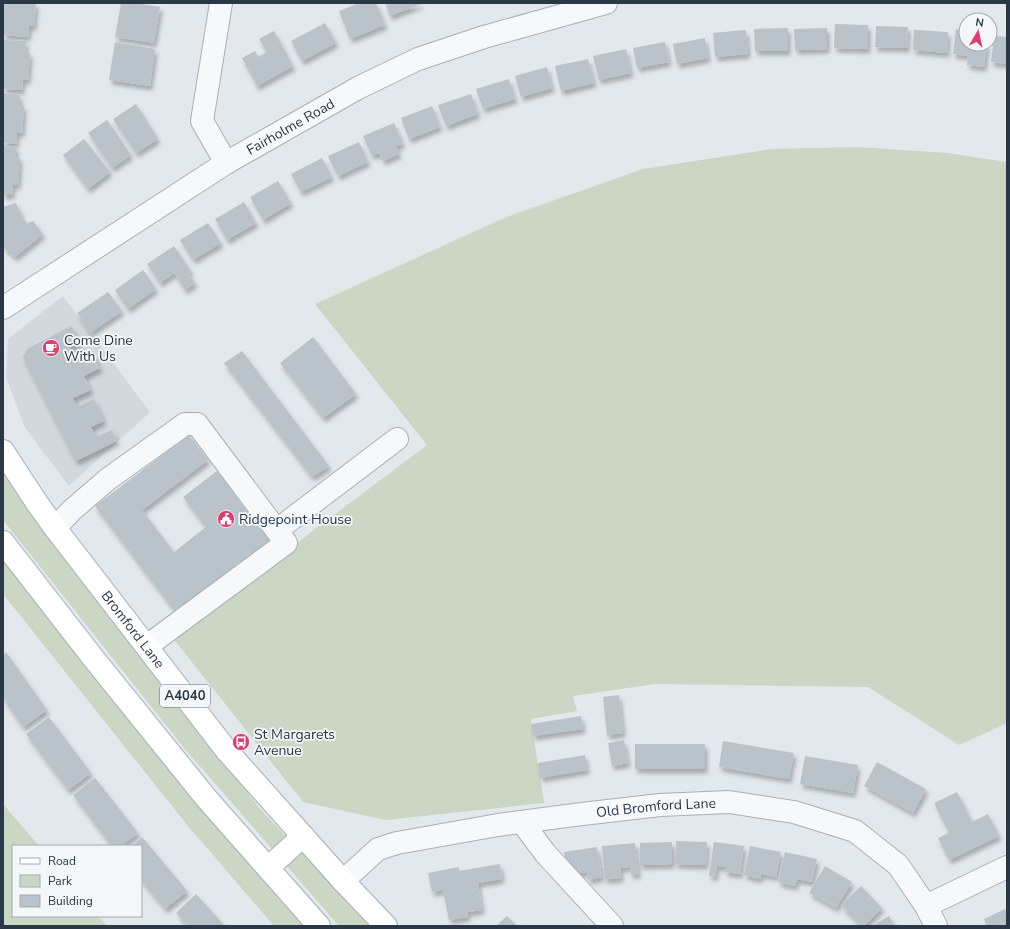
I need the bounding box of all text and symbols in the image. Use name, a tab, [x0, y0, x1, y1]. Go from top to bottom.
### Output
north arrow	[958, 12, 998, 52]
text: N	[974, 15, 985, 31]
street label: Fairholme Road	[243, 94, 338, 159]
place label: Come Dine With Us	[64, 331, 133, 366]
cafe icon: Come Dine With Us	[41, 338, 61, 358]
public building icon: Ridgepoint House	[216, 509, 236, 529]
place label: Ridgepoint House	[239, 510, 352, 529]
street label: Bromford Lane	[97, 587, 169, 672]
road number: A4040	[160, 685, 210, 707]
place label: St Margarets Avenue	[254, 725, 335, 760]
bus stop icon: St Margarets Avenue	[231, 732, 251, 752]
street label: Old Bromford Lane	[595, 793, 716, 822]
legend	[12, 845, 142, 917]
text: Road	[48, 853, 76, 869]
text: Park	[48, 873, 73, 889]
text: Building	[48, 893, 93, 909]

